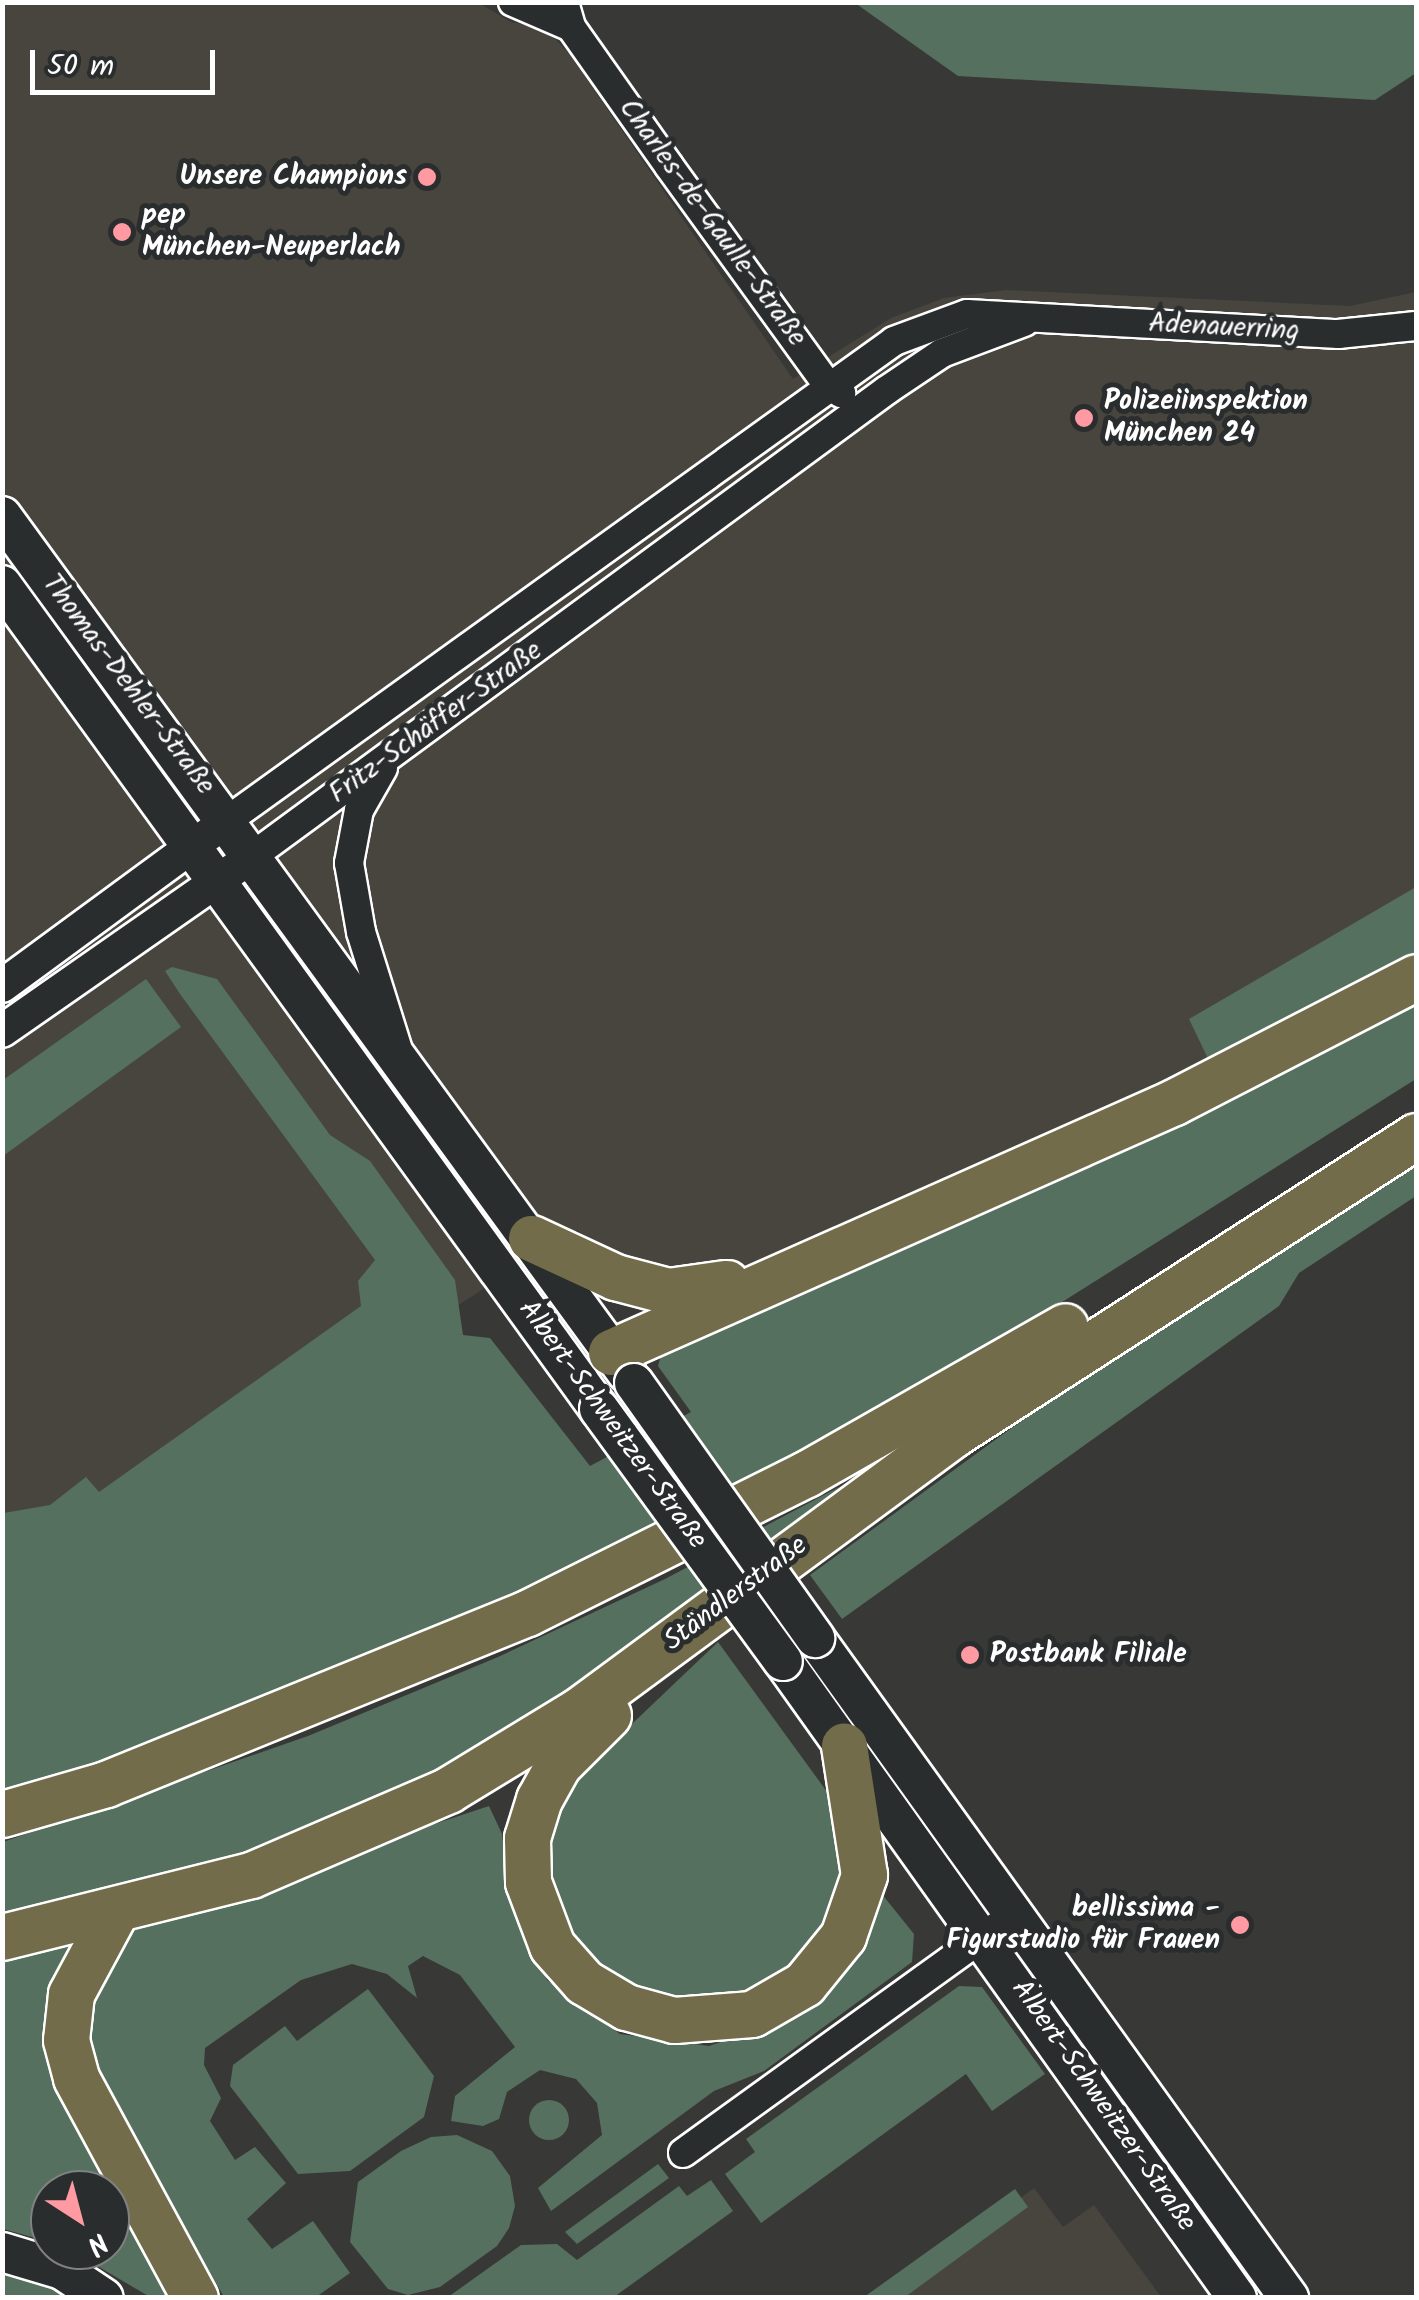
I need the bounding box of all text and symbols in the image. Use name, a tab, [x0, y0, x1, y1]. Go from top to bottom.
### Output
scale bar	[35, 30, 220, 92]
text: 50 m	[47, 43, 114, 91]
street label: Charles-de-Gaulle-Straße	[611, 93, 813, 353]
place label: Unsere Champions	[180, 160, 407, 194]
marker: Unsere Champions	[416, 166, 438, 188]
place label: pep München-Neuperlach	[142, 199, 401, 265]
marker: pep München-Neuperlach	[111, 221, 133, 243]
street label: Adenauerring	[1148, 307, 1300, 349]
place label: Polizeiinspektion München 24	[1104, 385, 1308, 451]
marker: Polizeiinspektion München 24	[1073, 407, 1095, 429]
street label: Thomas-Dehler-Straße	[34, 568, 222, 802]
street label: Fritz-Schäffer-Straße	[323, 634, 549, 812]
street label: Albert-Schweitzer-Straße	[510, 1294, 714, 1556]
street label: Ständlerstraße	[658, 1529, 814, 1659]
place label: Postbank Filiale	[990, 1638, 1187, 1672]
marker: Postbank Filiale	[959, 1644, 981, 1666]
place label: bellissima - Figurstudio für Frauen	[946, 1892, 1220, 1958]
marker: bellissima - Figurstudio für Frauen	[1229, 1914, 1251, 1936]
street label: Albert-Schweitzer-Straße	[1003, 1974, 1203, 2238]
north arrow	[30, 2170, 130, 2270]
text: N	[76, 2220, 117, 2266]

